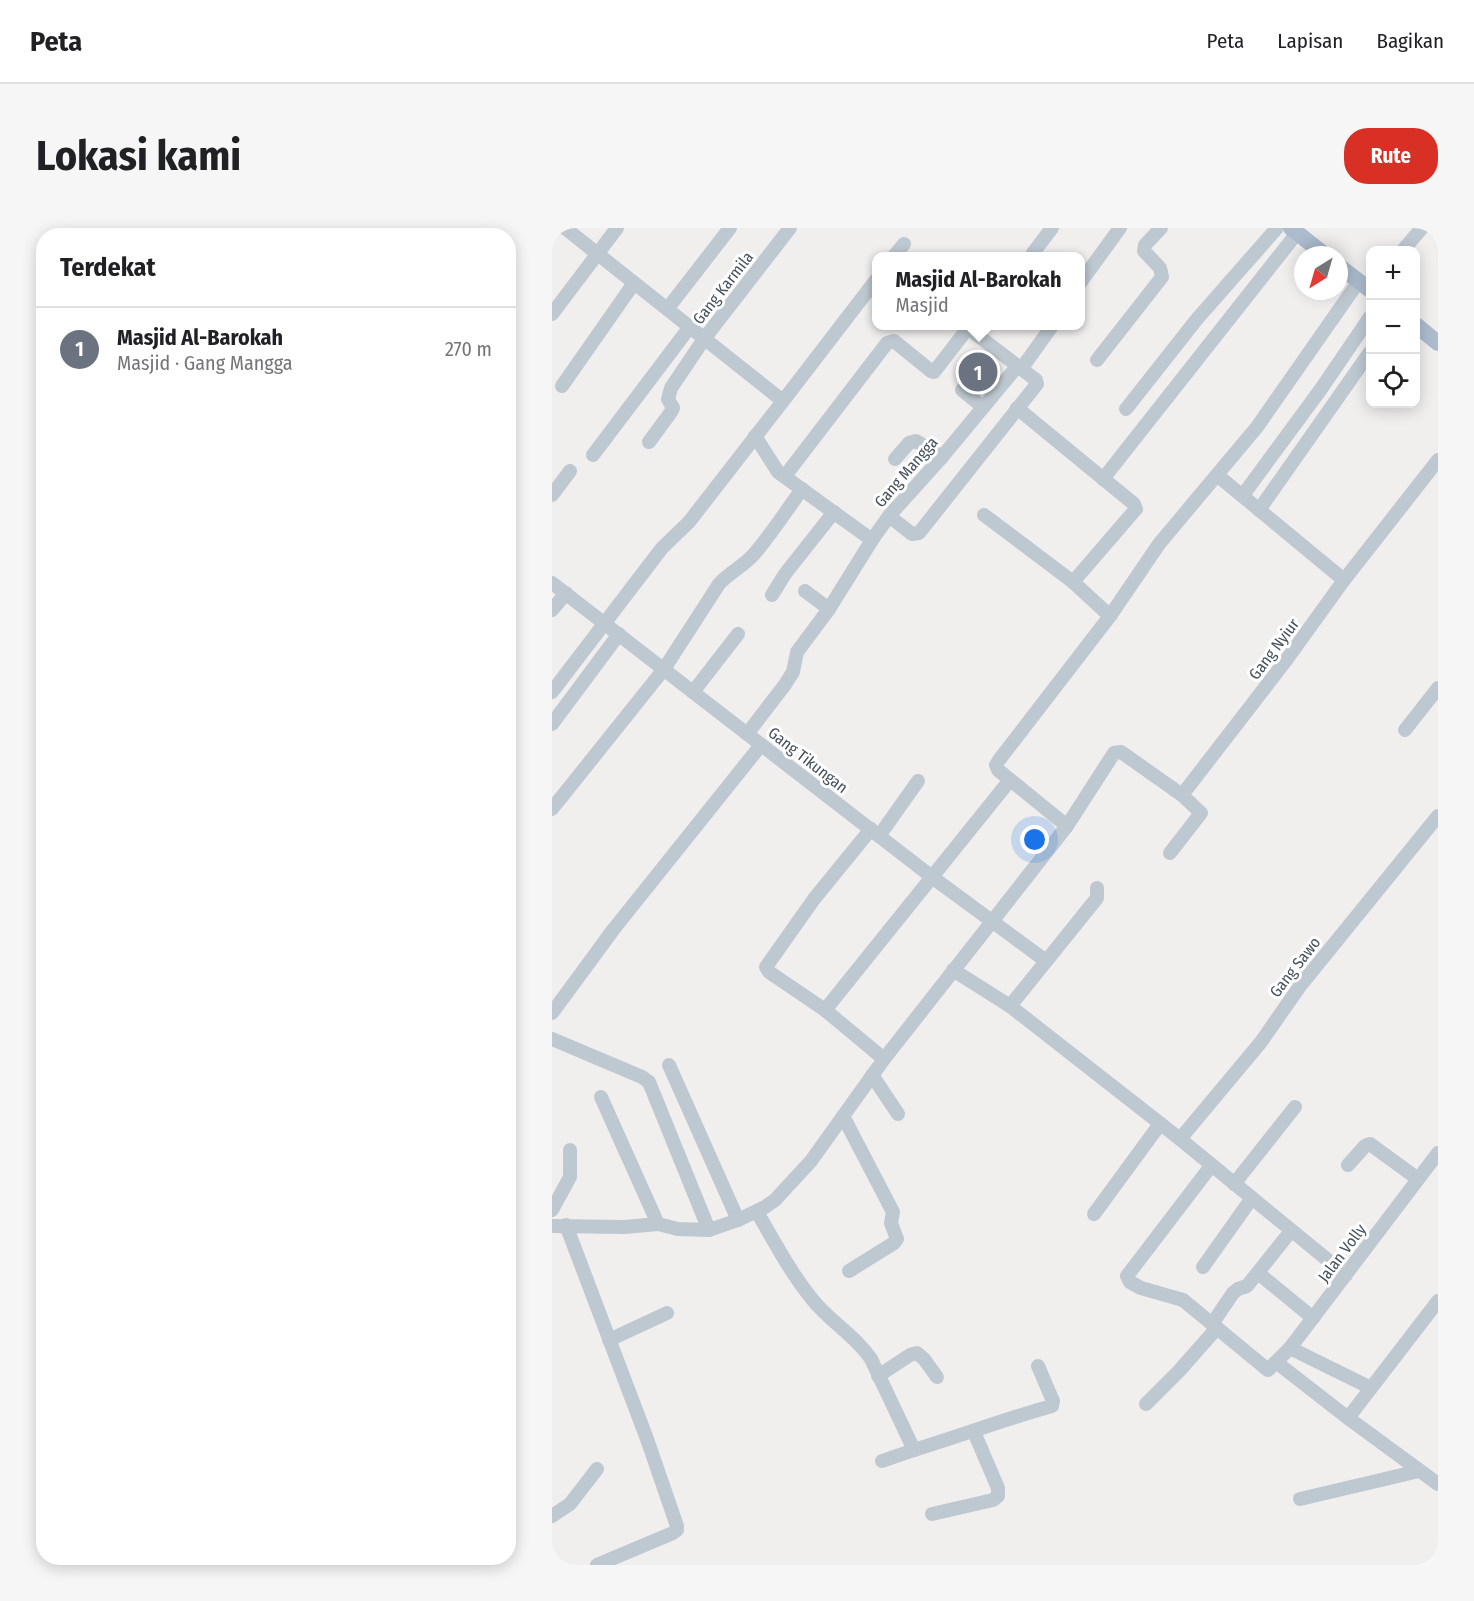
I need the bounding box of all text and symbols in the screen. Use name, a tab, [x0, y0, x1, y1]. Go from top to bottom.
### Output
text: Peta	[30, 25, 82, 58]
text: Peta	[1207, 28, 1244, 54]
text: Lapisan	[1277, 28, 1343, 54]
text: Bagikan	[1376, 28, 1444, 54]
button: Rute	[1344, 128, 1438, 184]
text: Lokasi kami	[36, 131, 241, 181]
north arrow	[1294, 246, 1348, 300]
map controls	[1366, 246, 1420, 408]
button: +	[1366, 246, 1420, 300]
street label: Gang Karmila	[689, 248, 757, 328]
text: Terdekat	[60, 252, 156, 283]
popup	[872, 252, 1085, 330]
text: Masjid Al-Barokah	[896, 266, 1062, 293]
text: Masjid	[896, 293, 949, 317]
button: −	[1366, 300, 1420, 354]
text: Masjid Al-Barokah	[117, 324, 283, 351]
text: 1	[75, 337, 84, 361]
text: 270 m	[445, 337, 492, 361]
pin: 1	[958, 350, 998, 394]
text: Masjid · Gang Mangga	[117, 351, 293, 375]
button: locate	[1366, 354, 1420, 408]
street label: Gang Mangga	[870, 433, 942, 511]
street label: Gang Nyiur	[1245, 614, 1303, 683]
street label: Gang Tikungan	[764, 723, 852, 797]
your location	[1020, 825, 1049, 854]
street label: Gang Sawo	[1266, 933, 1324, 1001]
street label: Jalan Volly	[1314, 1220, 1371, 1286]

